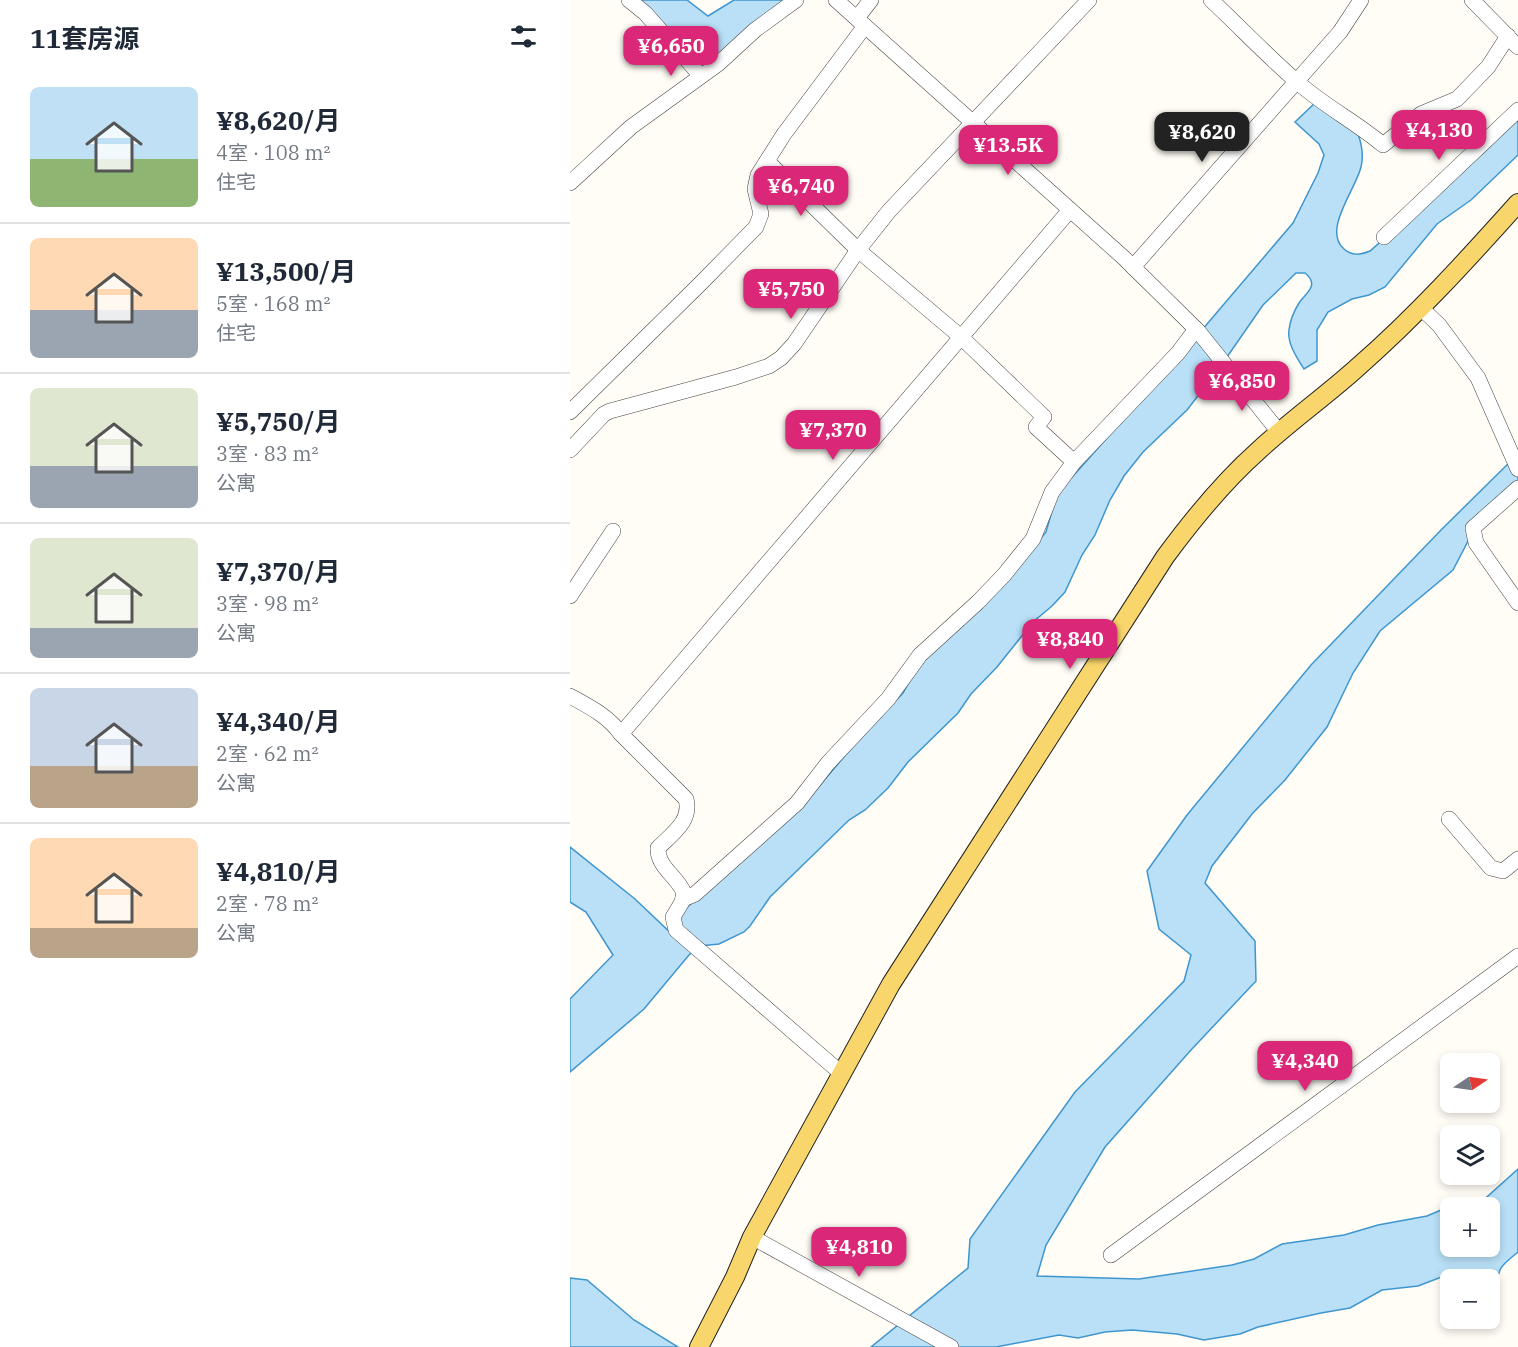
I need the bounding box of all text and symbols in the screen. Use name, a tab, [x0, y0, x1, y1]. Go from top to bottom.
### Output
icon: filters	[507, 20, 540, 53]
text: 11套房源	[30, 21, 139, 55]
pin: ¥6,650	[622, 26, 720, 77]
text: ¥6,650	[637, 32, 705, 59]
text: ¥8,620/月	[216, 103, 341, 137]
pin: ¥4,130	[1390, 110, 1488, 161]
icon: home	[78, 111, 150, 183]
pin: ¥8,620	[1153, 112, 1251, 163]
text: ¥4,130	[1405, 116, 1473, 143]
text: ¥8,620	[1168, 118, 1236, 145]
pin: ¥13.5K	[959, 125, 1057, 176]
text: ¥13.5K	[973, 131, 1043, 158]
text: 4室 · 108 m²	[216, 139, 330, 166]
pin: ¥6,740	[752, 166, 850, 217]
text: 住宅	[216, 168, 256, 195]
text: ¥6,740	[767, 172, 835, 199]
text: ¥13,500/月	[216, 254, 356, 288]
icon: home	[78, 262, 150, 334]
pin: ¥5,750	[742, 269, 840, 320]
text: ¥5,750	[757, 275, 825, 302]
text: 5室 · 168 m²	[216, 290, 330, 317]
text: 住宅	[216, 319, 256, 346]
pin: ¥6,850	[1193, 361, 1291, 412]
text: ¥6,850	[1208, 367, 1276, 394]
text: ¥5,750/月	[216, 404, 341, 438]
pin: ¥7,370	[784, 410, 882, 461]
icon: home	[78, 412, 150, 484]
text: ¥7,370	[799, 416, 867, 443]
text: 3室 · 83 m²	[216, 440, 318, 467]
text: 公寓	[216, 469, 256, 496]
text: ¥7,370/月	[216, 554, 341, 588]
icon: home	[78, 562, 150, 634]
text: 3室 · 98 m²	[216, 590, 318, 617]
text: 公寓	[216, 619, 256, 646]
pin: ¥8,840	[1021, 619, 1119, 670]
text: ¥8,840	[1036, 625, 1104, 652]
text: ¥4,340/月	[216, 704, 341, 738]
icon: home	[78, 712, 150, 784]
text: 2室 · 62 m²	[216, 740, 318, 767]
text: 公寓	[216, 769, 256, 796]
text: ¥4,810/月	[216, 854, 341, 888]
icon: home	[78, 862, 150, 934]
text: 2室 · 78 m²	[216, 890, 318, 917]
text: 公寓	[216, 919, 256, 946]
pin: ¥4,340	[1256, 1041, 1354, 1092]
text: ¥4,340	[1271, 1047, 1339, 1074]
north arrow	[1440, 1053, 1500, 1113]
map controls	[1440, 1053, 1500, 1329]
button: layers	[1440, 1125, 1500, 1185]
button: +	[1440, 1197, 1500, 1257]
pin: ¥4,810	[810, 1227, 908, 1278]
text: ¥4,810	[825, 1233, 893, 1260]
button: −	[1440, 1269, 1500, 1329]

